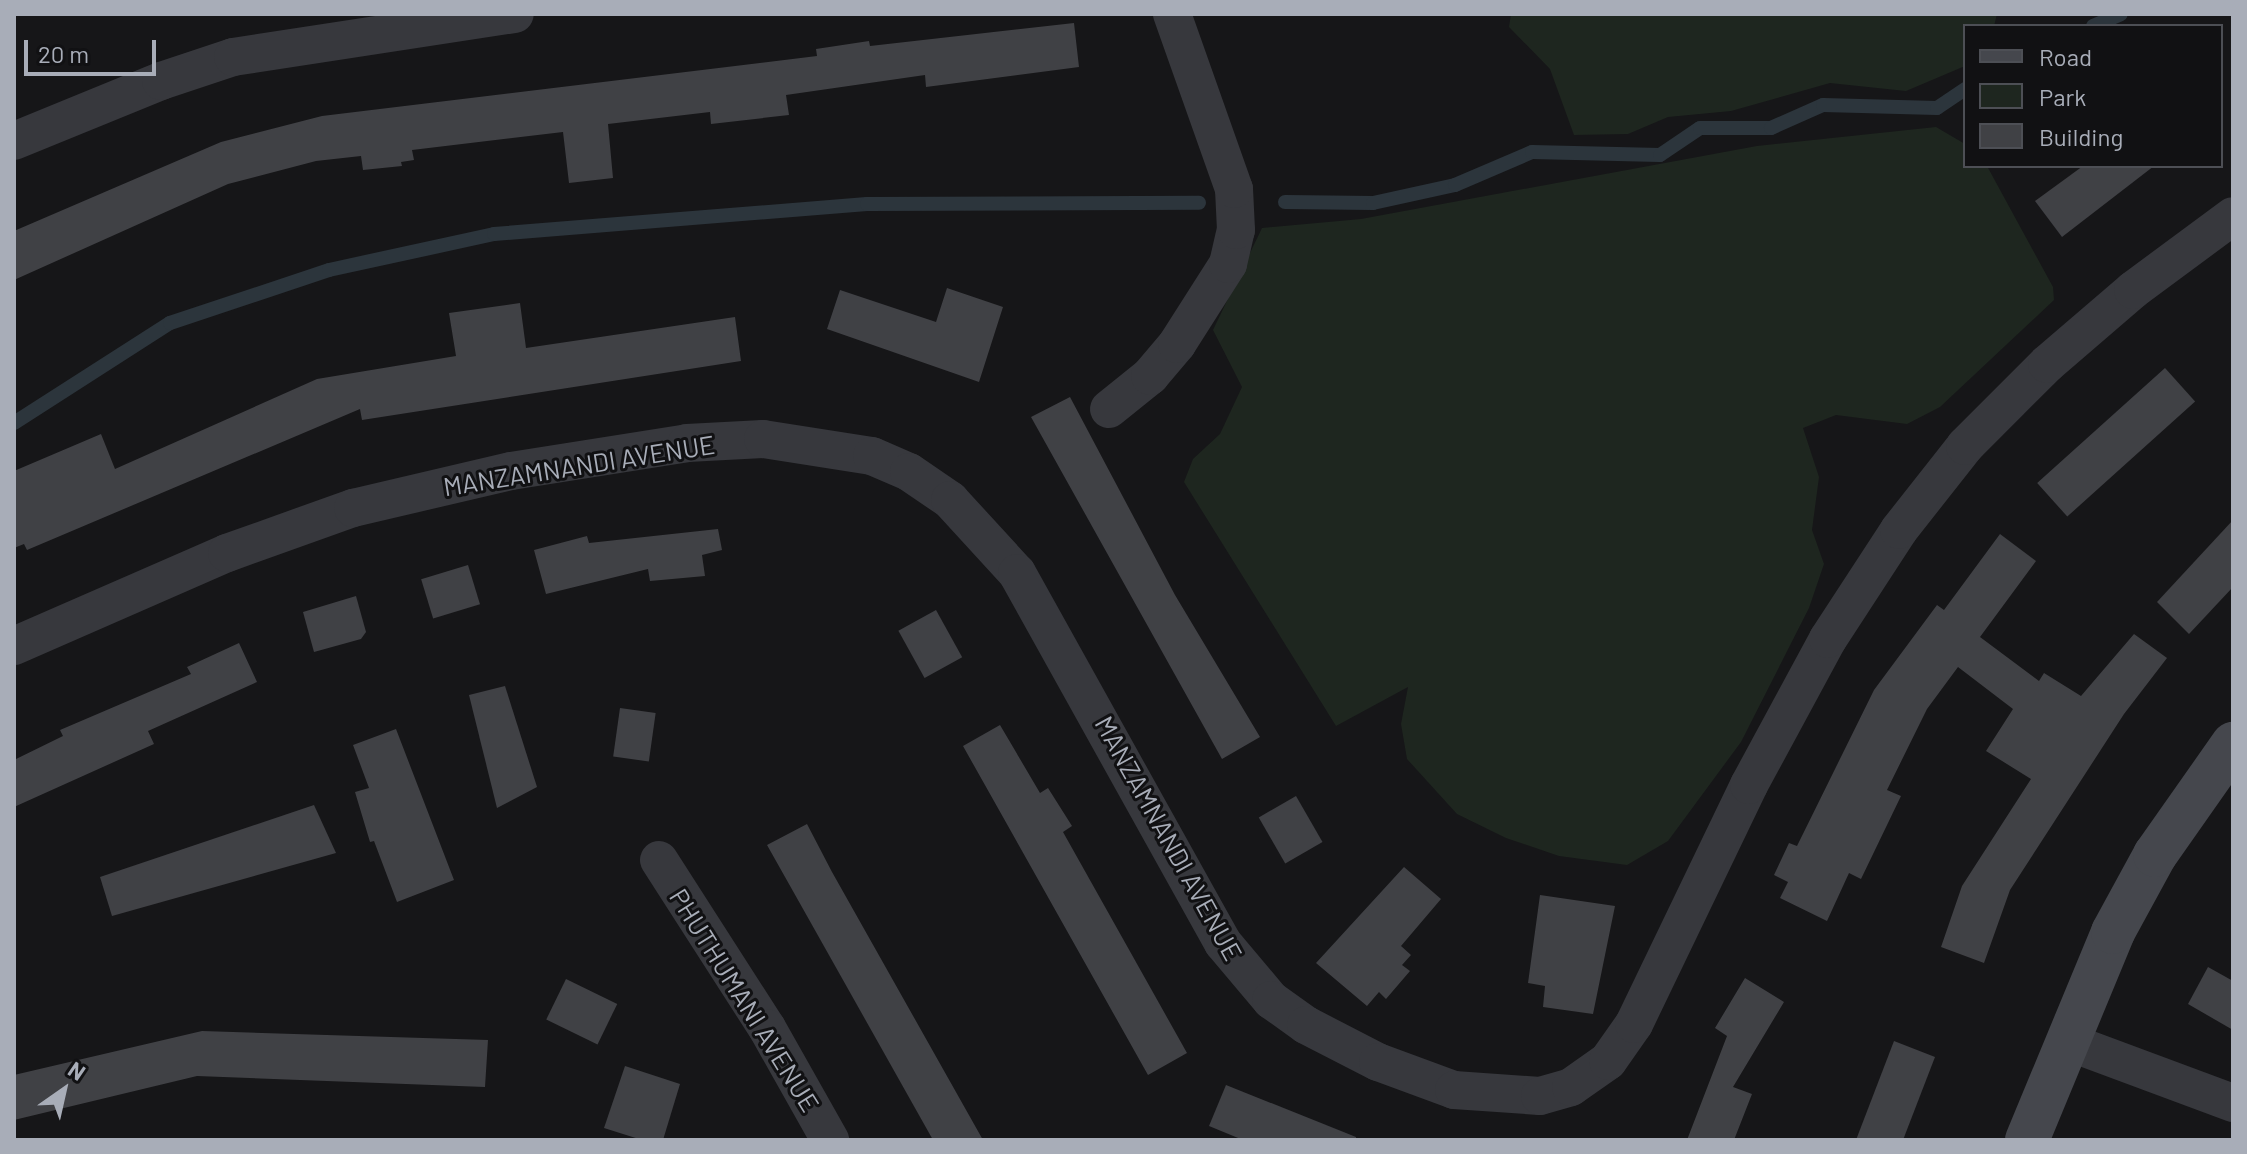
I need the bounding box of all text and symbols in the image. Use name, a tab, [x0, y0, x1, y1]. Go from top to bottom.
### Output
scale bar	[28, 24, 160, 74]
legend	[1963, 24, 2223, 168]
text: 20 m	[38, 39, 89, 68]
text: Road	[2039, 42, 2092, 71]
text: Park	[2039, 82, 2086, 111]
text: Building	[2039, 122, 2123, 151]
street label: MANZAMNANDI AVENUE	[441, 428, 717, 502]
street label: MANZAMNANDI AVENUE	[1089, 710, 1249, 966]
street label: PHUTHUMANI AVENUE	[664, 883, 826, 1117]
north arrow	[24, 1050, 104, 1130]
text: N	[64, 1055, 91, 1085]

